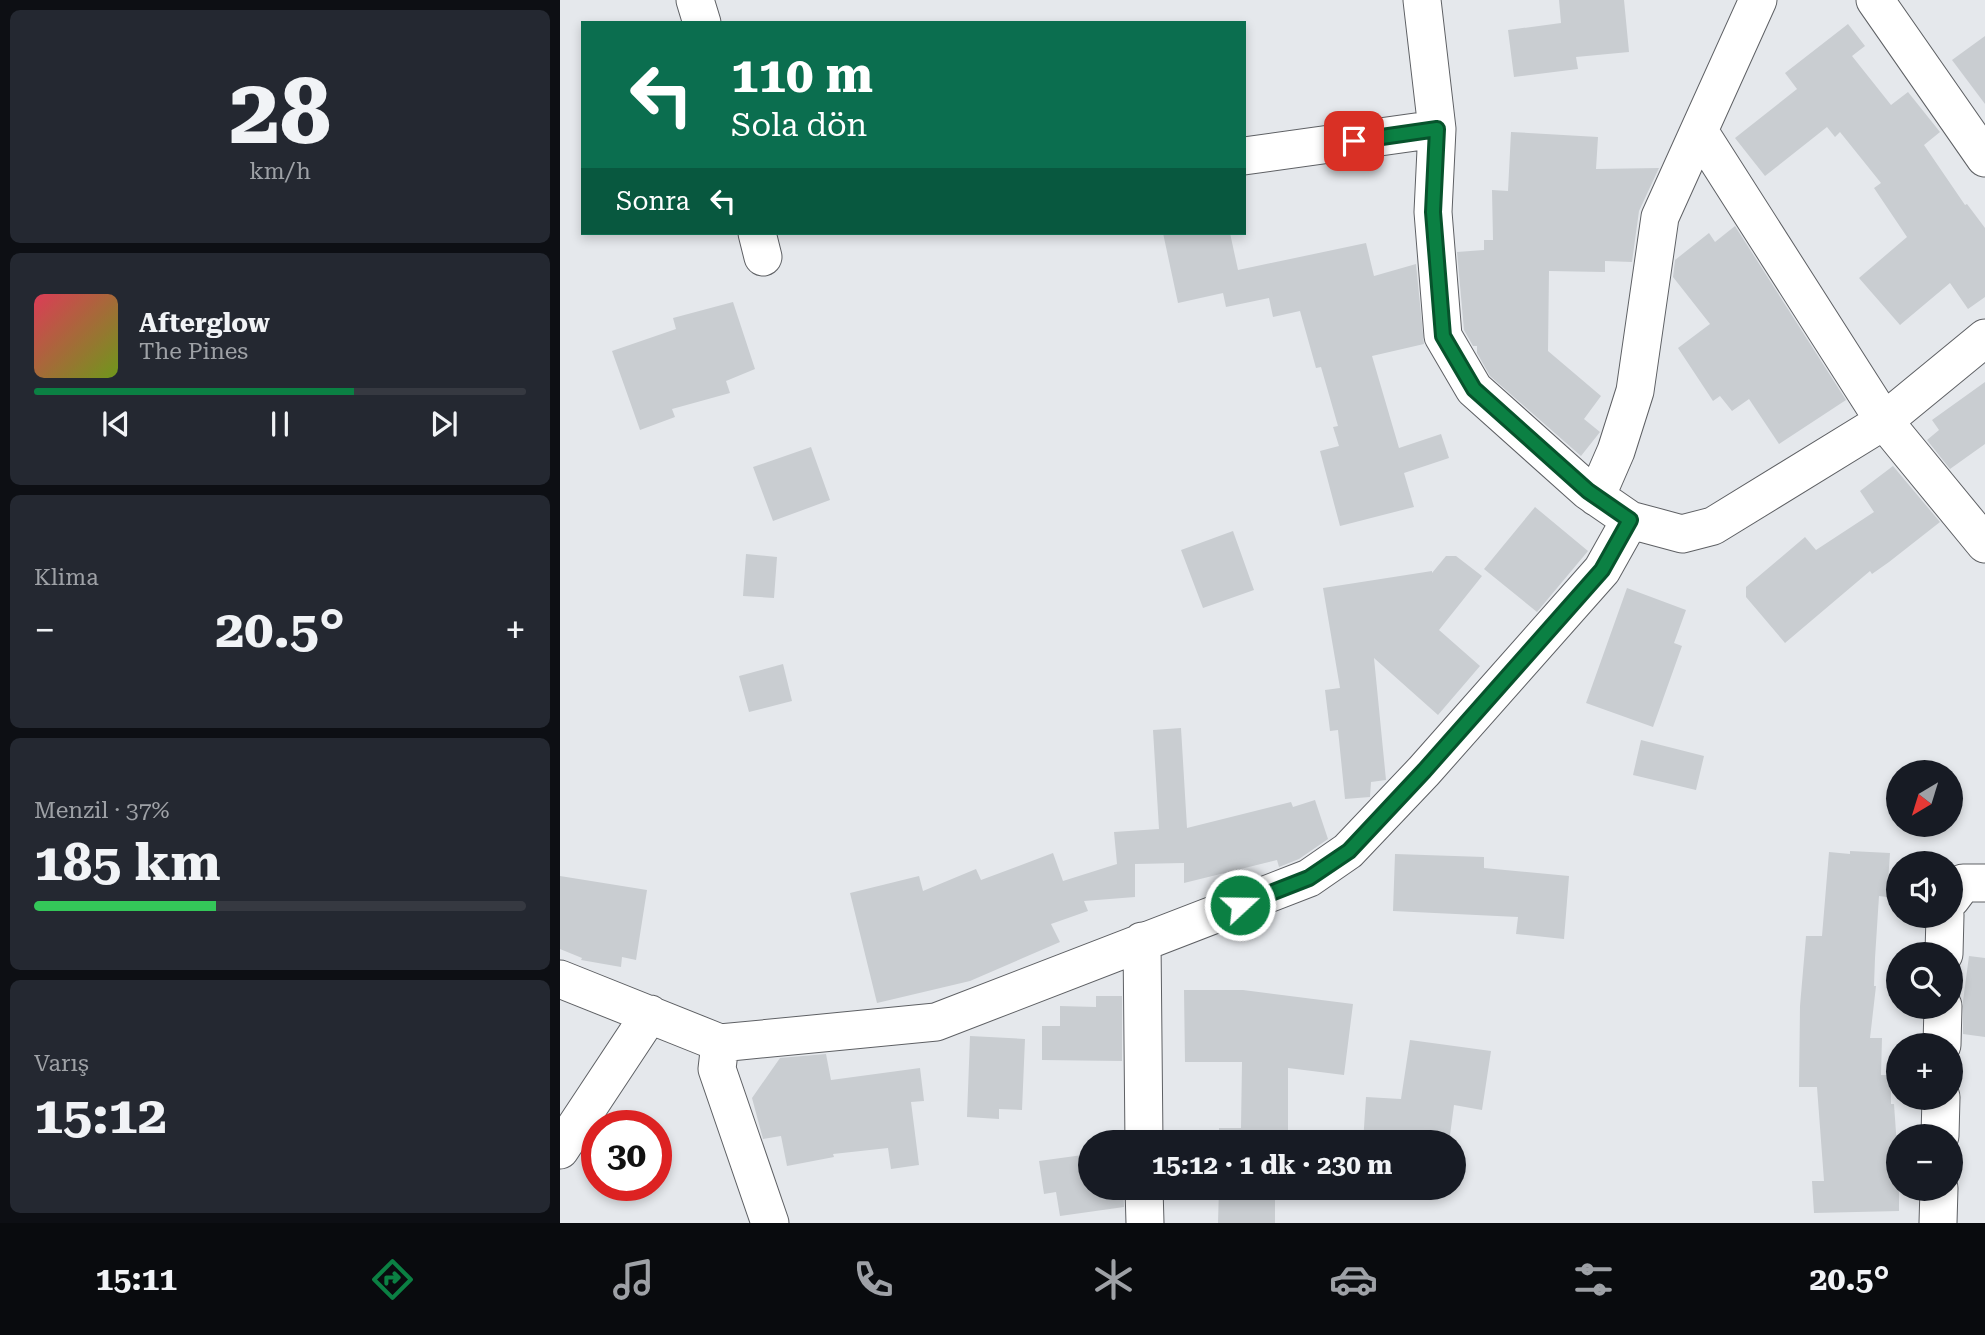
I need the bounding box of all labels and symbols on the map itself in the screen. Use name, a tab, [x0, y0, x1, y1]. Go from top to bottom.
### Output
pin	[1324, 111, 1384, 171]
north arrow	[1886, 760, 1964, 836]
position arrow	[1203, 868, 1277, 942]
speed limit sign: 30	[581, 1110, 672, 1201]

